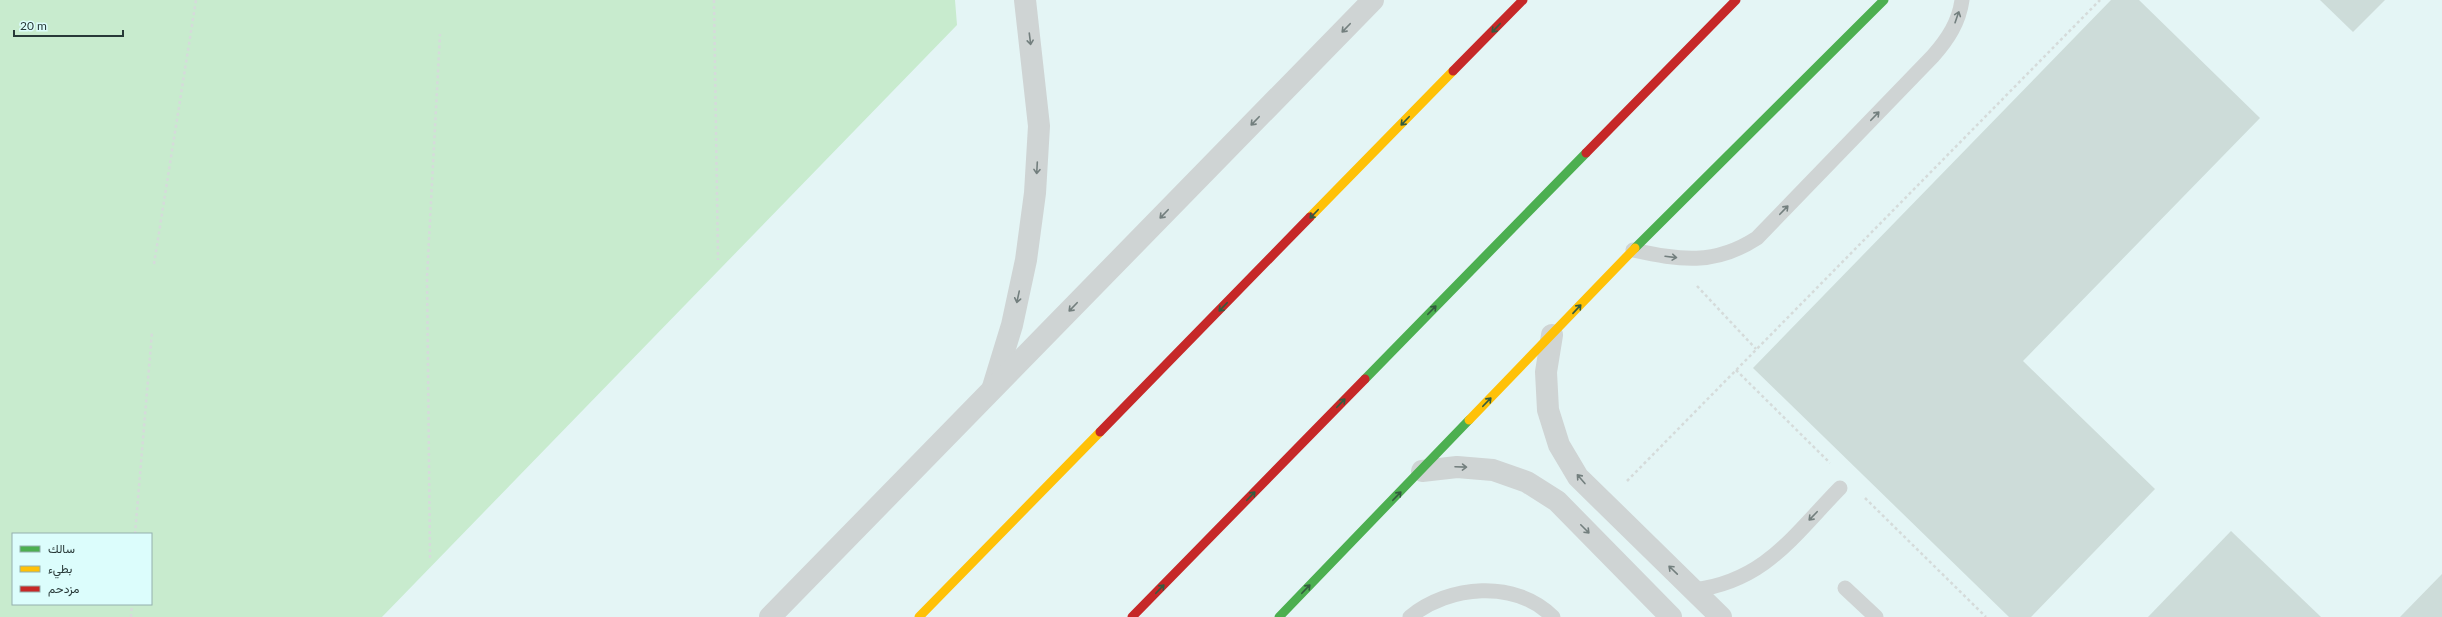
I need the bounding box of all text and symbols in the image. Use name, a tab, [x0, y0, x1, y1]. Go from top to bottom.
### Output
scale bar	[14, 12, 123, 38]
one-way arrow	[1954, 12, 1962, 24]
text: 20 m	[20, 18, 47, 33]
one-way arrow	[1341, 23, 1350, 33]
one-way arrow	[1491, 23, 1500, 33]
one-way arrow	[1026, 32, 1033, 45]
one-way arrow	[1870, 111, 1880, 121]
one-way arrow	[1250, 116, 1260, 126]
one-way arrow	[1400, 116, 1410, 126]
one-way arrow	[1033, 161, 1041, 174]
one-way arrow	[1780, 205, 1789, 215]
one-way arrow	[1159, 209, 1169, 219]
one-way arrow	[1309, 209, 1319, 219]
one-way arrow	[1664, 253, 1677, 261]
one-way arrow	[1014, 290, 1022, 303]
one-way arrow	[1068, 302, 1078, 312]
one-way arrow	[1218, 302, 1228, 312]
one-way arrow	[1572, 304, 1581, 314]
one-way arrow	[1427, 305, 1437, 315]
one-way arrow	[1337, 398, 1346, 408]
one-way arrow	[1482, 398, 1491, 408]
one-way arrow	[1454, 464, 1467, 471]
one-way arrow	[1576, 474, 1585, 484]
one-way arrow	[1246, 491, 1255, 501]
one-way arrow	[1392, 491, 1402, 501]
one-way arrow	[1808, 511, 1818, 521]
one-way arrow	[1580, 525, 1590, 534]
legend	[12, 533, 152, 605]
text: سالك	[48, 541, 75, 556]
text: بطيء	[48, 561, 72, 579]
one-way arrow	[1668, 566, 1678, 575]
text: مزدحم	[48, 581, 79, 597]
one-way arrow	[1155, 584, 1165, 594]
one-way arrow	[1301, 584, 1311, 594]

